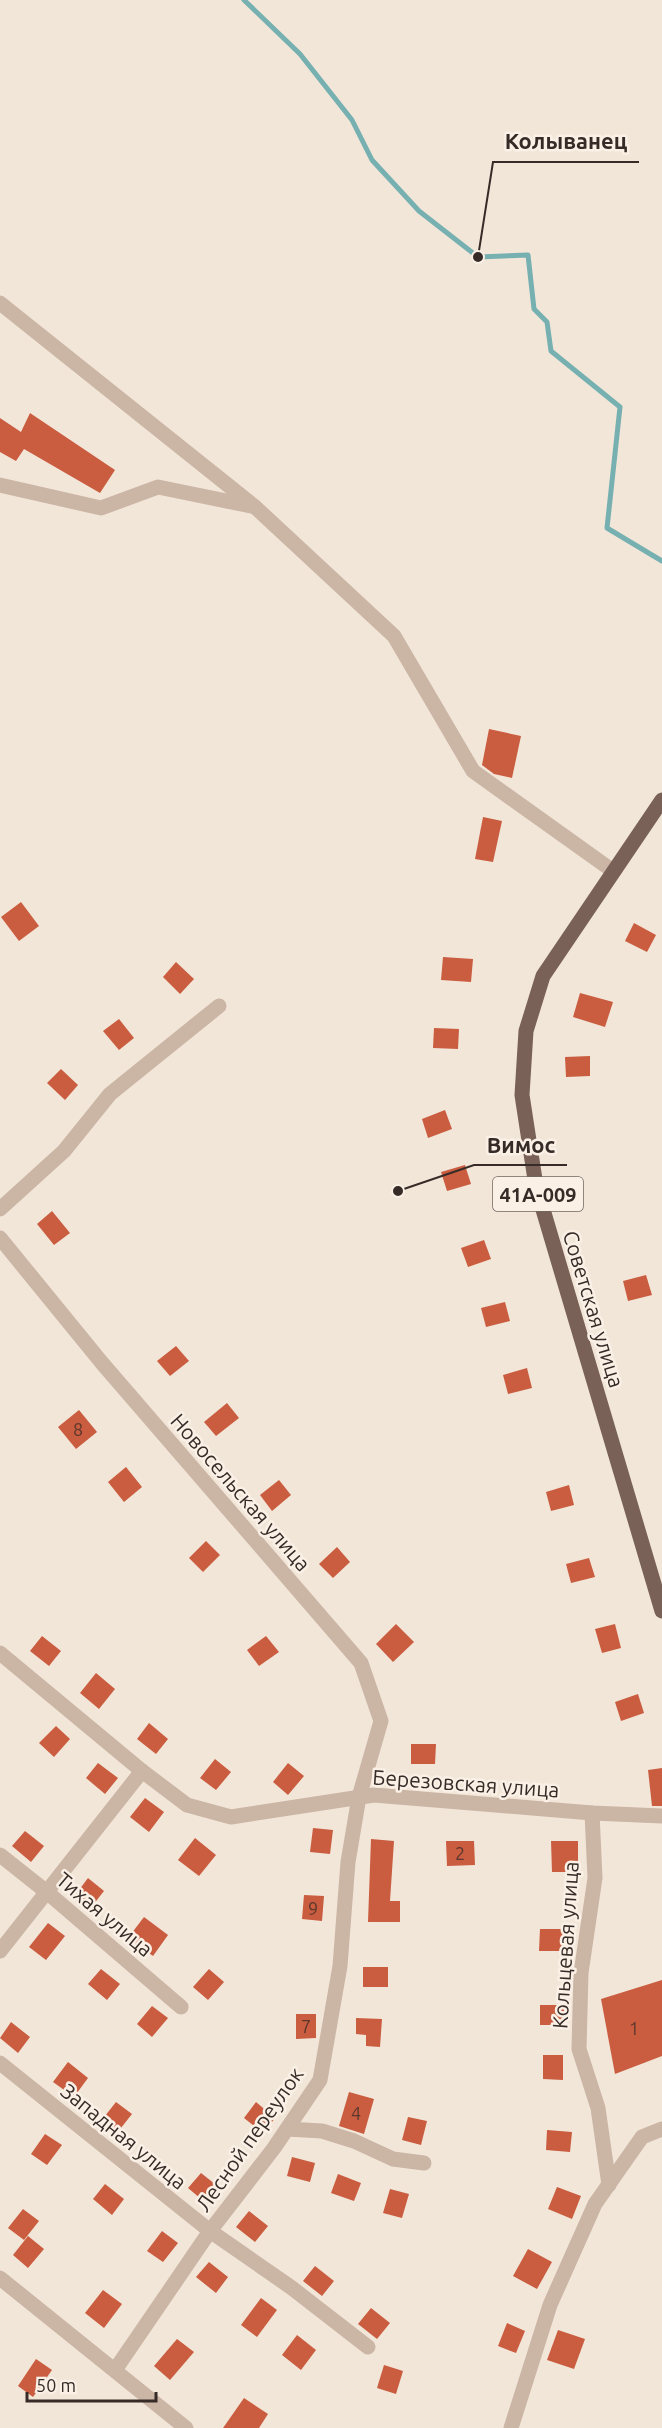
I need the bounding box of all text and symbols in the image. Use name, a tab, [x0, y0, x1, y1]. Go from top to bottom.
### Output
callout: Колыванец	[493, 122, 639, 162]
text: Колыванец	[505, 128, 628, 153]
callout: Вимос	[474, 1125, 567, 1165]
text: Вимос	[487, 1132, 556, 1157]
road number: 41А-009	[493, 1177, 583, 1211]
street label: Советская улица	[559, 1228, 629, 1390]
street label: Новосельская улица	[166, 1409, 316, 1575]
house number: 8	[73, 1419, 83, 1439]
street label: Березовская улица	[372, 1764, 560, 1802]
house number: 2	[455, 1843, 465, 1863]
street label: Кольцевая улица	[547, 1860, 583, 2030]
street label: Тихая улица	[52, 1867, 158, 1961]
house number: 9	[308, 1898, 318, 1918]
house number: 7	[301, 2016, 311, 2036]
house number: 1	[629, 2018, 639, 2038]
street label: Лесной переулок	[190, 2062, 308, 2216]
street label: Западная улица	[56, 2078, 192, 2194]
house number: 4	[351, 2103, 361, 2123]
scale bar	[27, 2365, 156, 2403]
text: 50 m	[36, 2375, 76, 2395]

